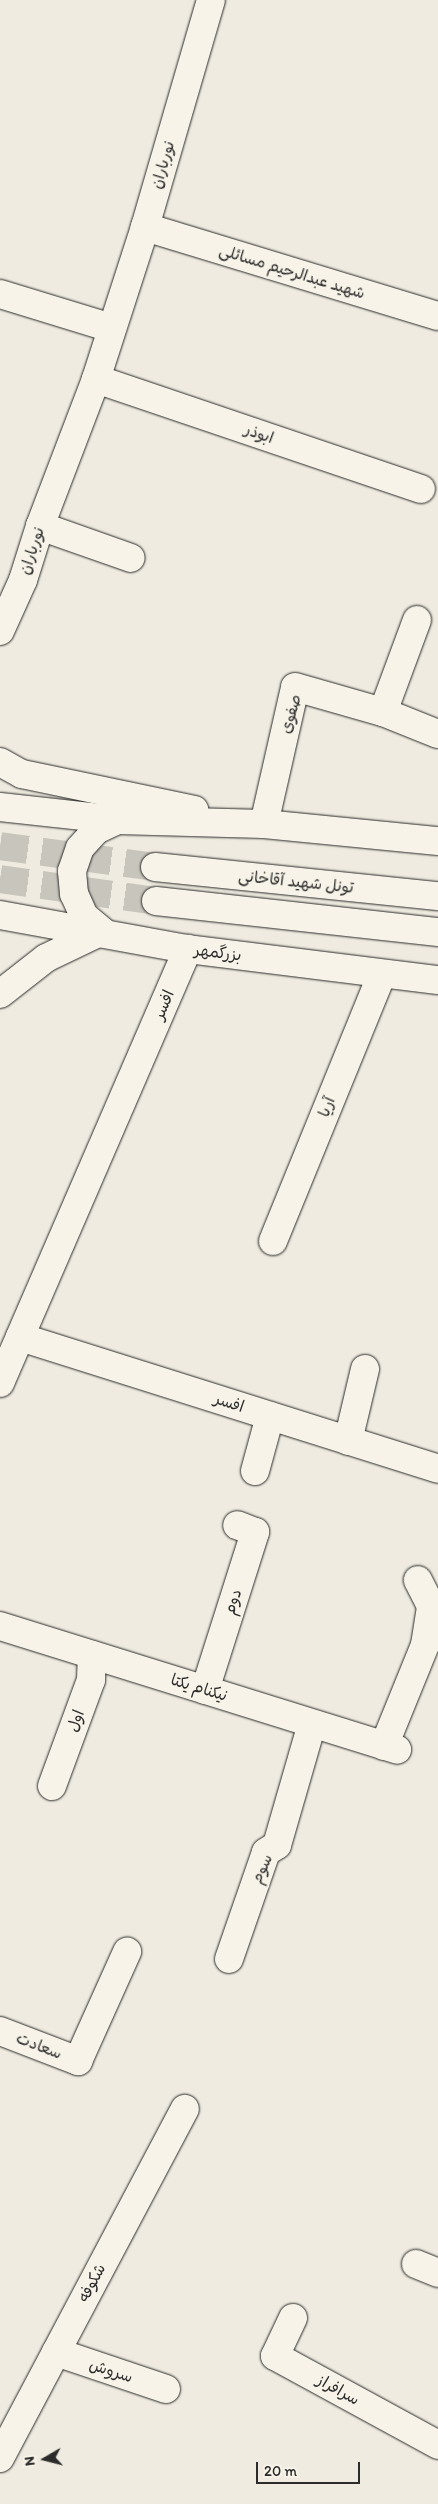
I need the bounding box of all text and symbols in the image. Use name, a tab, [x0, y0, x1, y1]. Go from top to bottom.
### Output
street label: نورباران	[147, 139, 179, 191]
street label: شهید عبدالرحیم مسائلی	[217, 241, 367, 303]
street label: ابوذر	[242, 420, 276, 448]
street label: نورباران	[15, 525, 49, 577]
street label: صفوی	[276, 692, 306, 736]
street label: تونل شهید آقاخانی	[237, 866, 355, 898]
street label: بزرگمهر	[193, 941, 243, 965]
street label: افسر	[149, 987, 179, 1023]
street label: آریا	[314, 1094, 340, 1120]
street label: افسر	[212, 1389, 246, 1417]
street label: دوم	[220, 1587, 246, 1617]
street label: نیکنام یکتا	[168, 1670, 230, 1706]
street label: اول	[63, 1707, 89, 1735]
street label: سوم	[247, 1851, 277, 1887]
street label: سعادت	[13, 2029, 65, 2063]
street label: شکوفه	[74, 2261, 110, 2305]
street label: سروش	[87, 2355, 135, 2387]
street label: سرافراز	[313, 2370, 363, 2410]
north arrow	[20, 2434, 70, 2484]
scale bar	[258, 2452, 362, 2484]
text: N	[21, 2455, 39, 2467]
text: 20 m	[264, 2462, 297, 2480]

